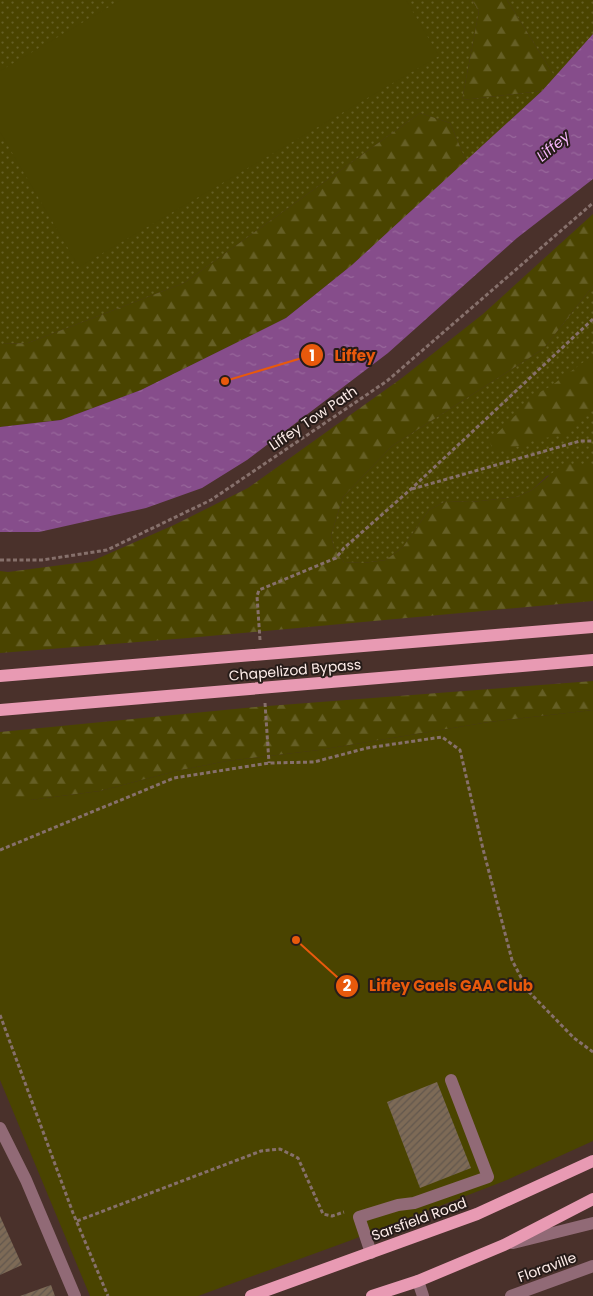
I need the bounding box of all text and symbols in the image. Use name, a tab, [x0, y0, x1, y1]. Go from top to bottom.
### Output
water label: Liffey	[532, 125, 575, 166]
callout: Liffey	[299, 340, 385, 370]
text: 1	[309, 345, 315, 366]
text: Liffey	[334, 345, 376, 366]
street label: Liffey Tow Path	[265, 381, 361, 455]
street label: Chapelizod Bypass	[228, 654, 362, 686]
callout: Liffey Gaels GAA Club	[334, 971, 543, 1001]
text: 2	[343, 975, 352, 996]
text: Liffey Gaels GAA Club	[369, 975, 533, 996]
street label: Sarsfield Road	[369, 1193, 469, 1245]
street label: Floraville	[515, 1247, 579, 1287]

